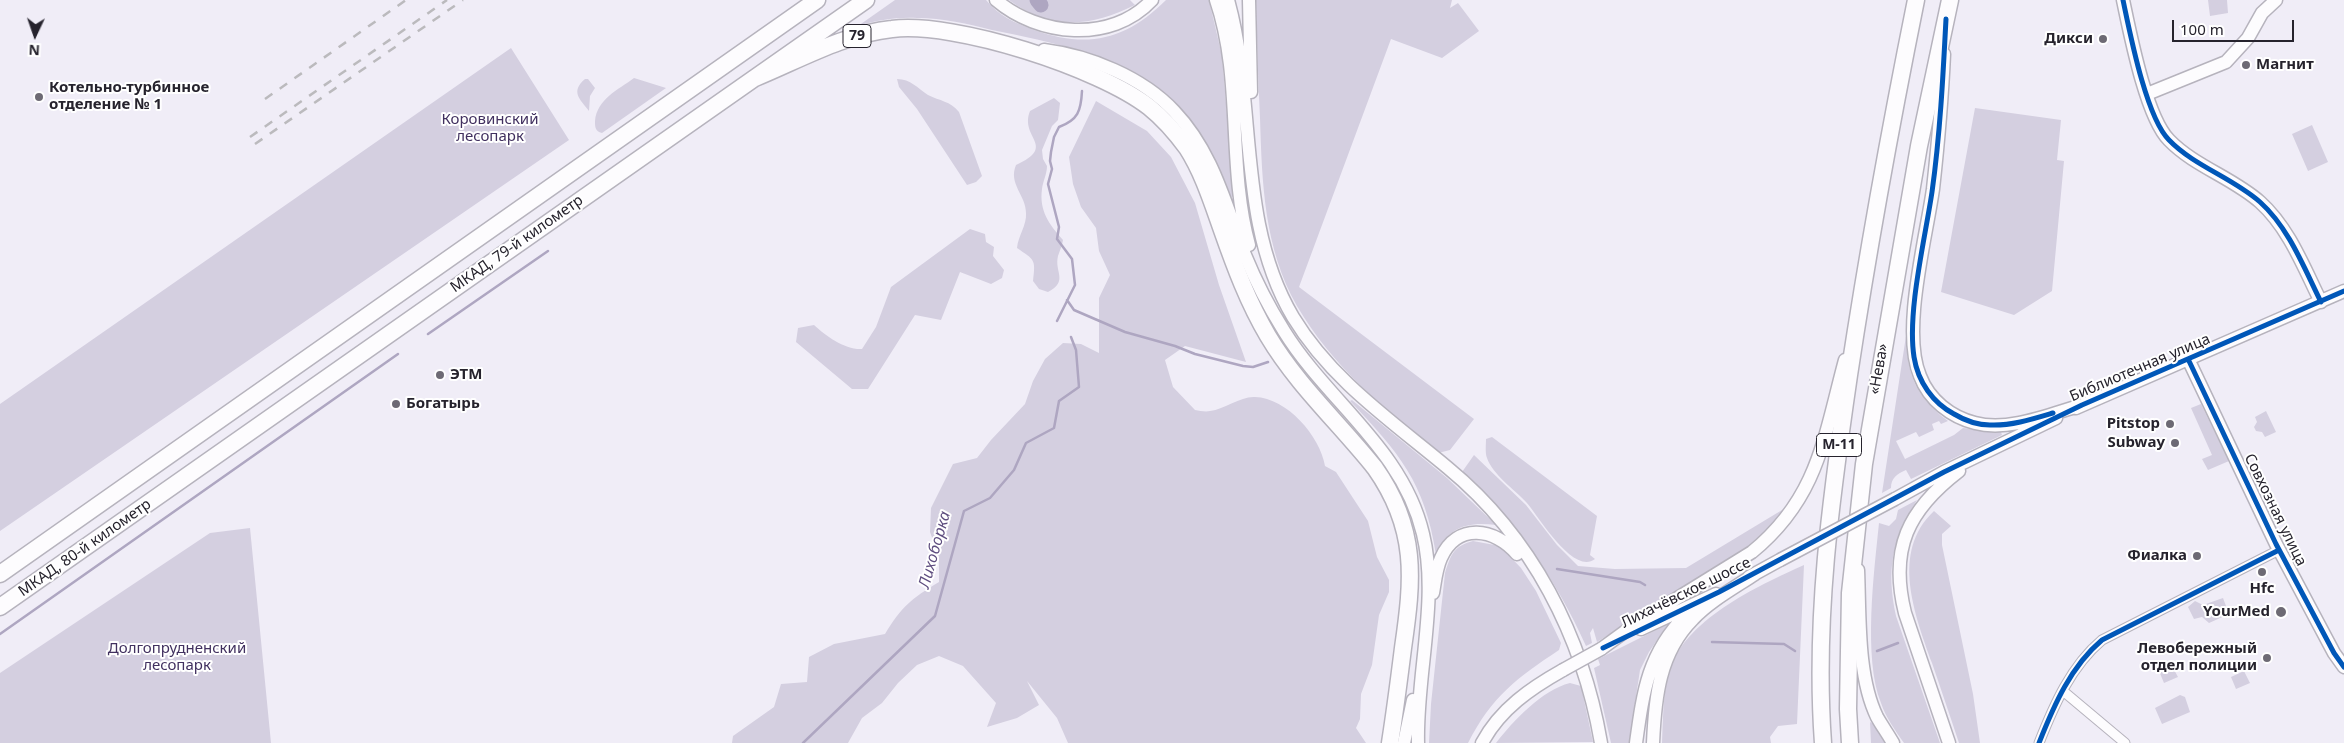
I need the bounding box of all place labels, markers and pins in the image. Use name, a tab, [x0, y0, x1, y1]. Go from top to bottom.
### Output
place label: Дикси	[2044, 30, 2093, 48]
marker: Дикси	[2097, 33, 2109, 45]
place label: Магнит	[2256, 56, 2314, 74]
marker: Магнит	[2240, 59, 2252, 71]
place label: Котельно-турбинное отделение № 1	[49, 79, 209, 114]
marker: Котельно-турбинное отделение № 1	[33, 91, 45, 103]
place label: ЭТМ	[450, 366, 482, 384]
marker: ЭТМ	[434, 369, 446, 381]
place label: Богатырь	[406, 395, 480, 413]
marker: Богатырь	[390, 398, 402, 410]
place label: Pitstop	[2107, 415, 2160, 433]
marker: Pitstop	[2164, 418, 2176, 430]
place label: Subway	[2107, 434, 2165, 452]
marker: Subway	[2169, 437, 2181, 449]
place label: Фиалка	[2127, 547, 2187, 565]
marker: Фиалка	[2191, 550, 2203, 562]
marker: Hfc	[2256, 566, 2268, 578]
place label: Hfc	[2249, 580, 2275, 598]
place label: YourMed	[2203, 603, 2270, 621]
marker: YourMed	[2274, 605, 2288, 619]
place label: Левобережный отдел полиции	[2137, 640, 2257, 675]
marker: Левобережный отдел полиции	[2261, 652, 2273, 664]

